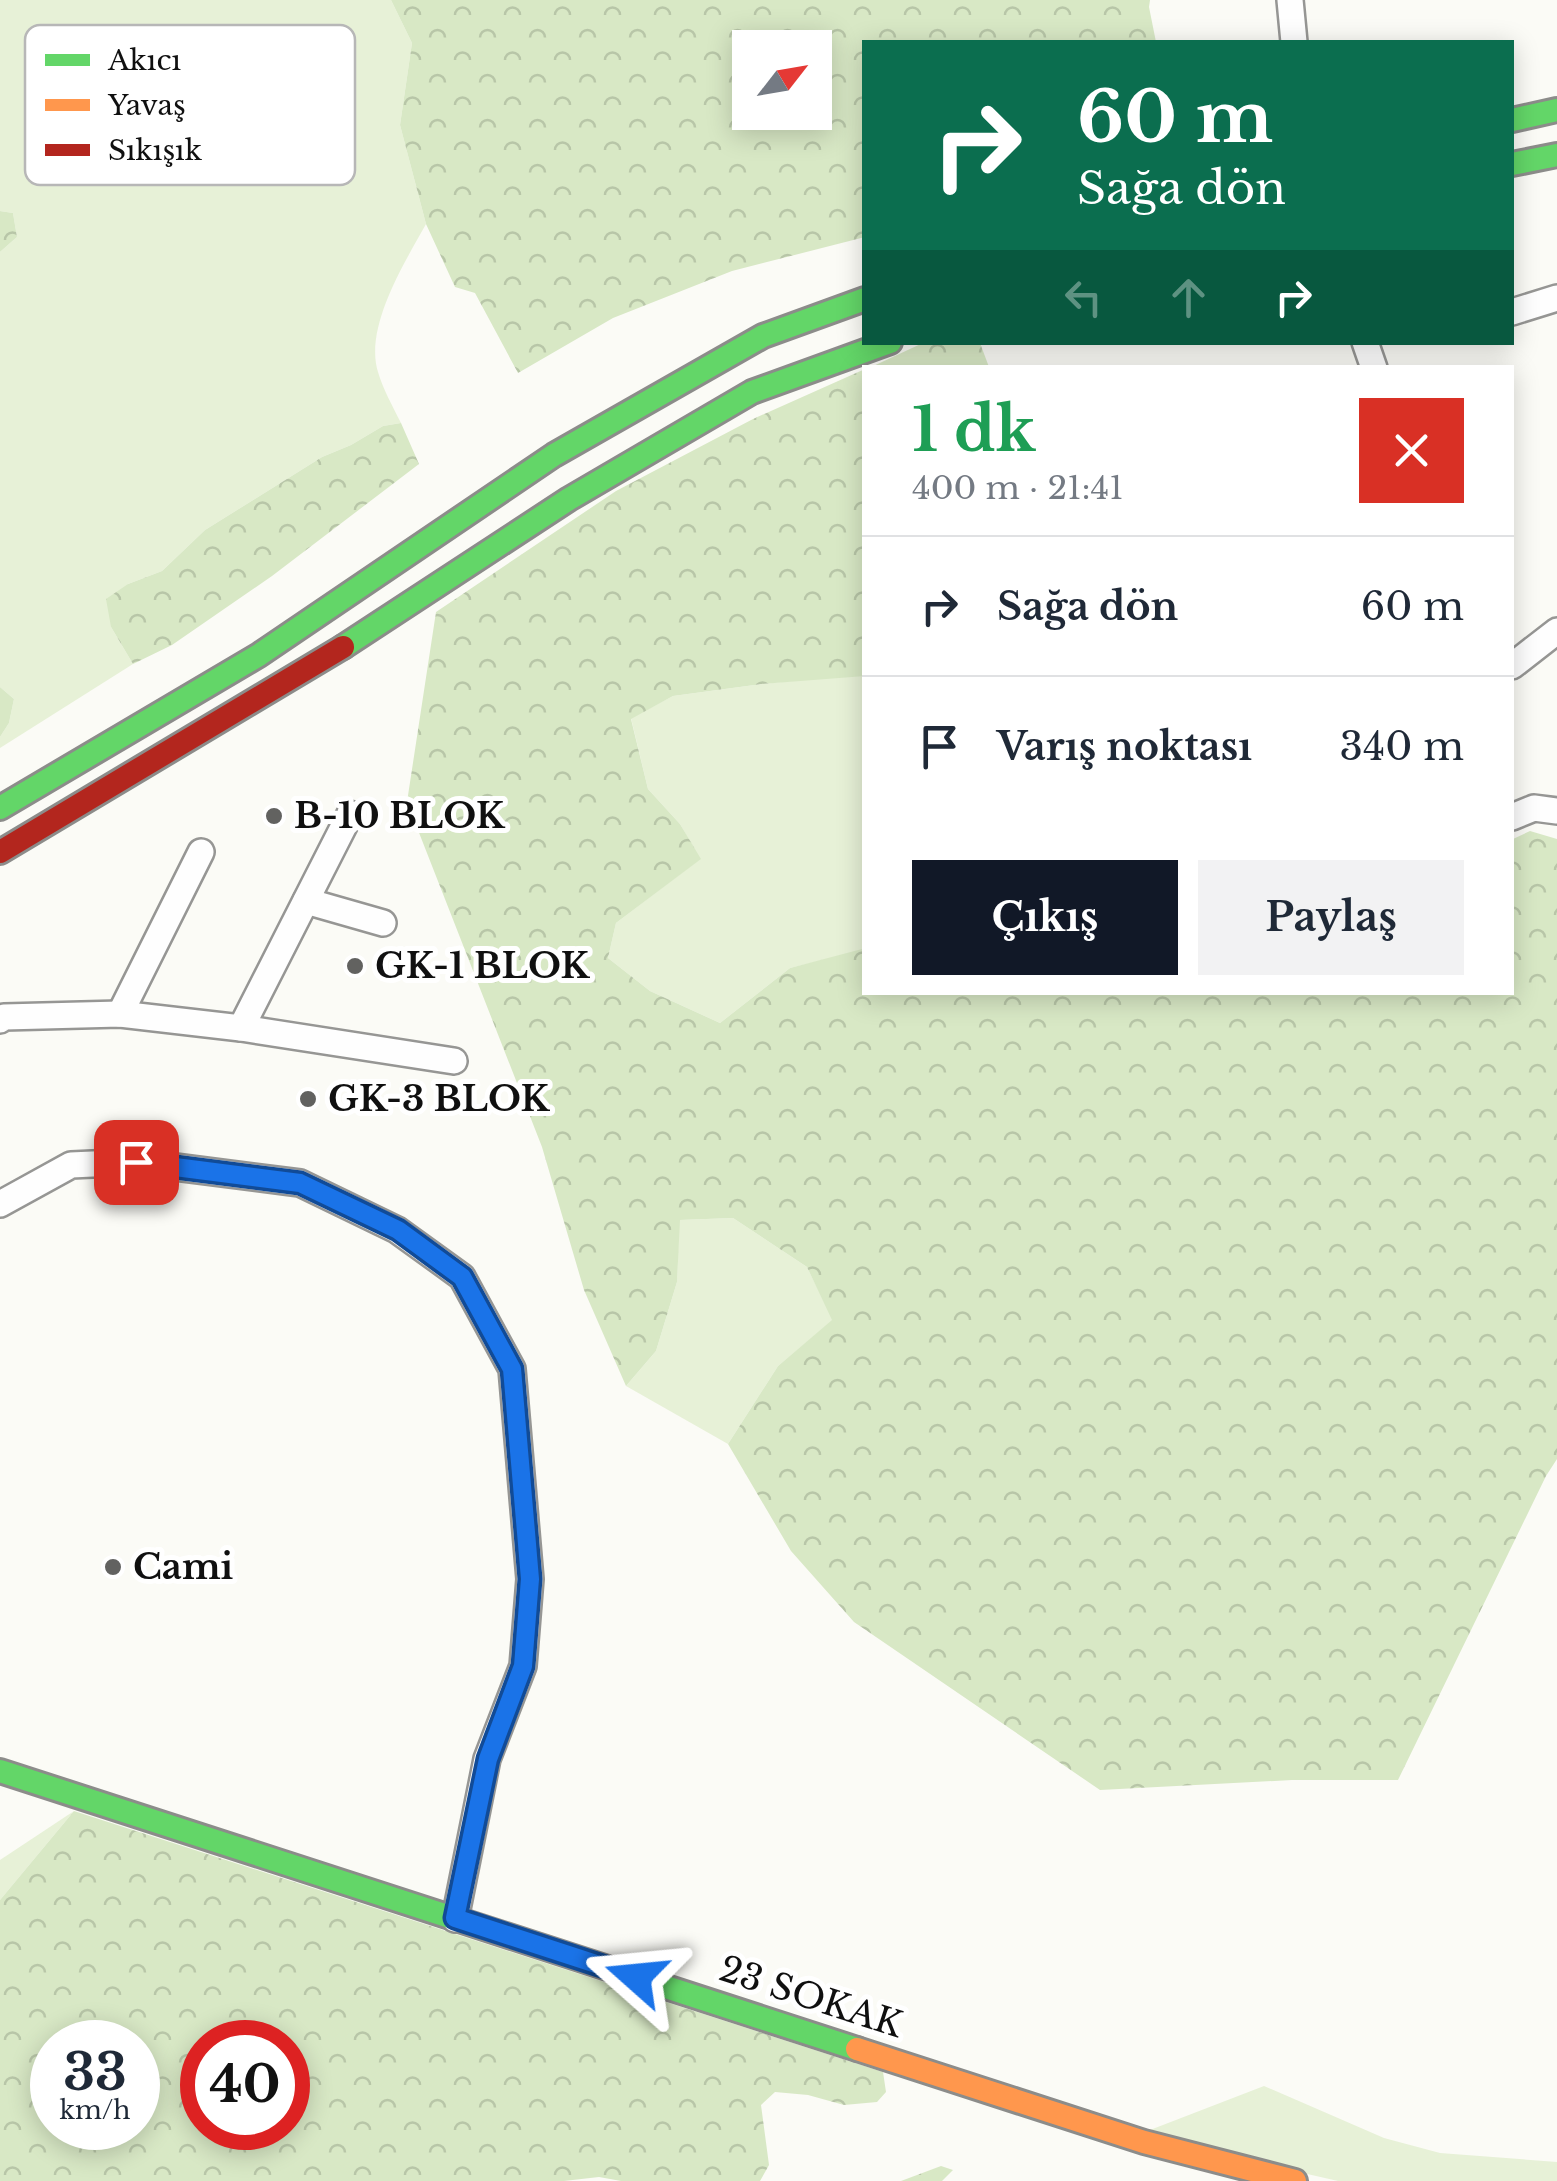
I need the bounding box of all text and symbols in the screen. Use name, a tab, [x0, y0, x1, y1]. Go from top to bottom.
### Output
legend	[25, 25, 355, 185]
north arrow	[732, 30, 832, 130]
map controls	[732, 30, 832, 130]
text: Akıcı	[107, 43, 181, 78]
text: 60 m	[1077, 74, 1273, 161]
icon: right	[912, 80, 1042, 210]
text: Yavaş	[107, 88, 186, 123]
text: Sıkışık	[108, 133, 203, 168]
text: Sağa dön	[1077, 160, 1286, 216]
icon: left	[1056, 270, 1111, 325]
icon: ahead	[1161, 270, 1216, 325]
icon: right	[1266, 270, 1321, 325]
text: 1 dk	[912, 393, 1036, 467]
button: close	[1359, 398, 1464, 503]
text: 400 m · 21:41	[912, 468, 1124, 508]
icon: right	[912, 579, 967, 634]
text: Sağa dön	[997, 583, 1178, 630]
text: 60 m	[1361, 583, 1464, 630]
icon: arrive	[912, 719, 967, 774]
text: Varış noktası	[997, 723, 1252, 770]
text: 340 m	[1340, 723, 1464, 770]
place label: B-10 BLOK	[294, 794, 506, 837]
marker: B-10 BLOK	[263, 805, 285, 827]
button: Çıkış	[912, 860, 1178, 975]
button: Paylaş	[1198, 860, 1464, 975]
place label: GK-1 BLOK	[375, 944, 591, 987]
marker: GK-1 BLOK	[344, 955, 366, 977]
place label: GK-3 BLOK	[328, 1077, 551, 1120]
marker: GK-3 BLOK	[297, 1088, 319, 1110]
pin	[94, 1120, 179, 1205]
icon: arrive	[109, 1135, 164, 1190]
place label: Cami	[133, 1545, 234, 1588]
marker: Cami	[102, 1556, 124, 1578]
position arrow	[584, 1925, 688, 2029]
street label: 23 SOKAK	[714, 1947, 909, 2047]
speed limit sign: 40	[180, 2020, 310, 2150]
text: 33	[63, 2041, 127, 2104]
text: km/h	[60, 2095, 130, 2126]

